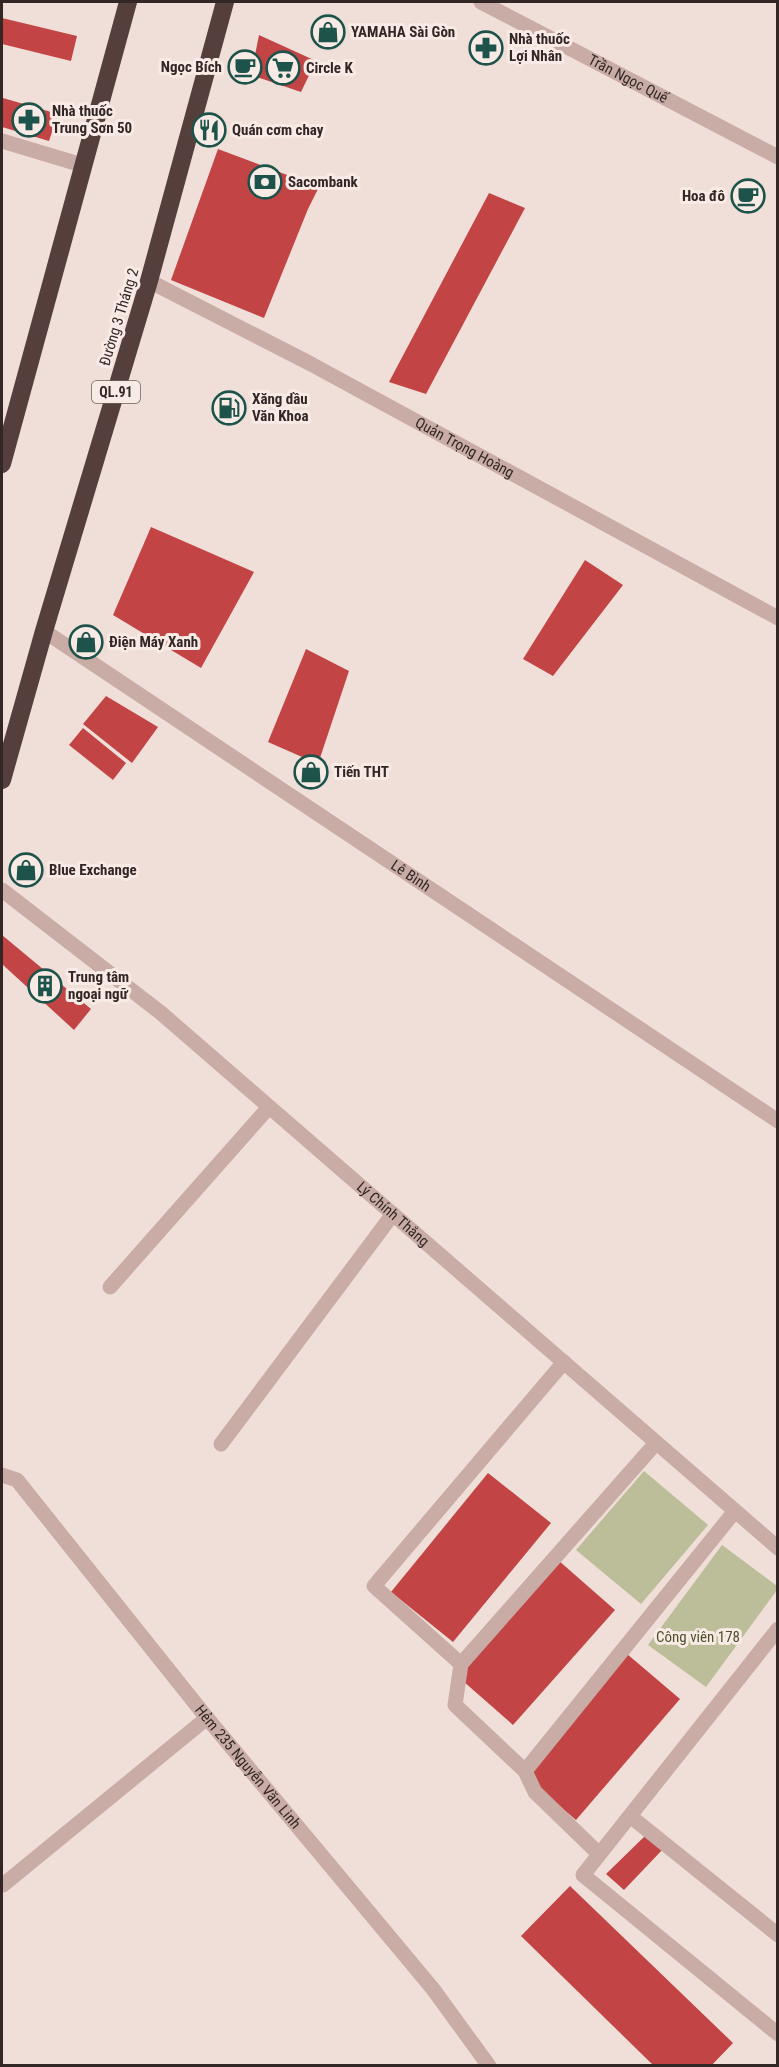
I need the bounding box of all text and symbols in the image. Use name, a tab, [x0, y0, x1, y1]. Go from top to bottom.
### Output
shop icon: YAMAHA Sài Gòn	[310, 14, 346, 50]
place label: YAMAHA Sài Gòn	[351, 23, 455, 41]
pharmacy icon: Nhà thuốc Lợi Nhân	[468, 30, 504, 66]
place label: Nhà thuốc Lợi Nhân	[509, 30, 570, 65]
cafe icon: Ngọc Bích	[227, 49, 263, 85]
supermarket icon: Circle K	[265, 50, 301, 86]
street label: Trần Ngọc Quế	[585, 51, 672, 107]
place label: Ngọc Bích	[161, 58, 222, 76]
place label: Circle K	[306, 59, 353, 77]
pharmacy icon: Nhà thuốc Trung Sơn 50	[11, 102, 47, 138]
place label: Nhà thuốc Trung Sơn 50	[52, 102, 132, 137]
restaurant icon: Quán cơm chay	[191, 112, 227, 148]
place label: Quán cơm chay	[232, 121, 324, 139]
bank icon: Sacombank	[247, 164, 283, 200]
place label: Sacombank	[288, 173, 359, 191]
cafe icon: Hoa đô	[730, 178, 766, 214]
place label: Hoa đô	[682, 187, 725, 205]
street label: Đường 3 Tháng 2	[96, 266, 142, 368]
road number: QL.91	[92, 381, 140, 403]
fuel station icon: Xăng dầu Văn Khoa	[211, 390, 247, 426]
place label: Xăng dầu Văn Khoa	[252, 390, 308, 425]
street label: Quản Trọng Hoàng	[412, 413, 517, 482]
shop icon: Điện Máy Xanh	[68, 624, 104, 660]
place label: Điện Máy Xanh	[109, 633, 198, 651]
shop icon: Tiến THT	[293, 754, 329, 790]
place label: Tiến THT	[334, 763, 389, 781]
shop icon: Blue Exchange	[8, 852, 44, 888]
street label: Lê Bình	[388, 856, 434, 896]
place label: Blue Exchange	[49, 861, 137, 879]
building icon: Trung tâm ngoại ngữ	[27, 968, 63, 1004]
place label: Trung tâm ngoại ngữ	[68, 968, 129, 1003]
street label: Lý Chính Thắng	[353, 1178, 433, 1250]
park label: Công viên 178	[656, 1628, 740, 1646]
street label: Hẻm 235 Nguyễn Văn Linh	[191, 1701, 305, 1832]

